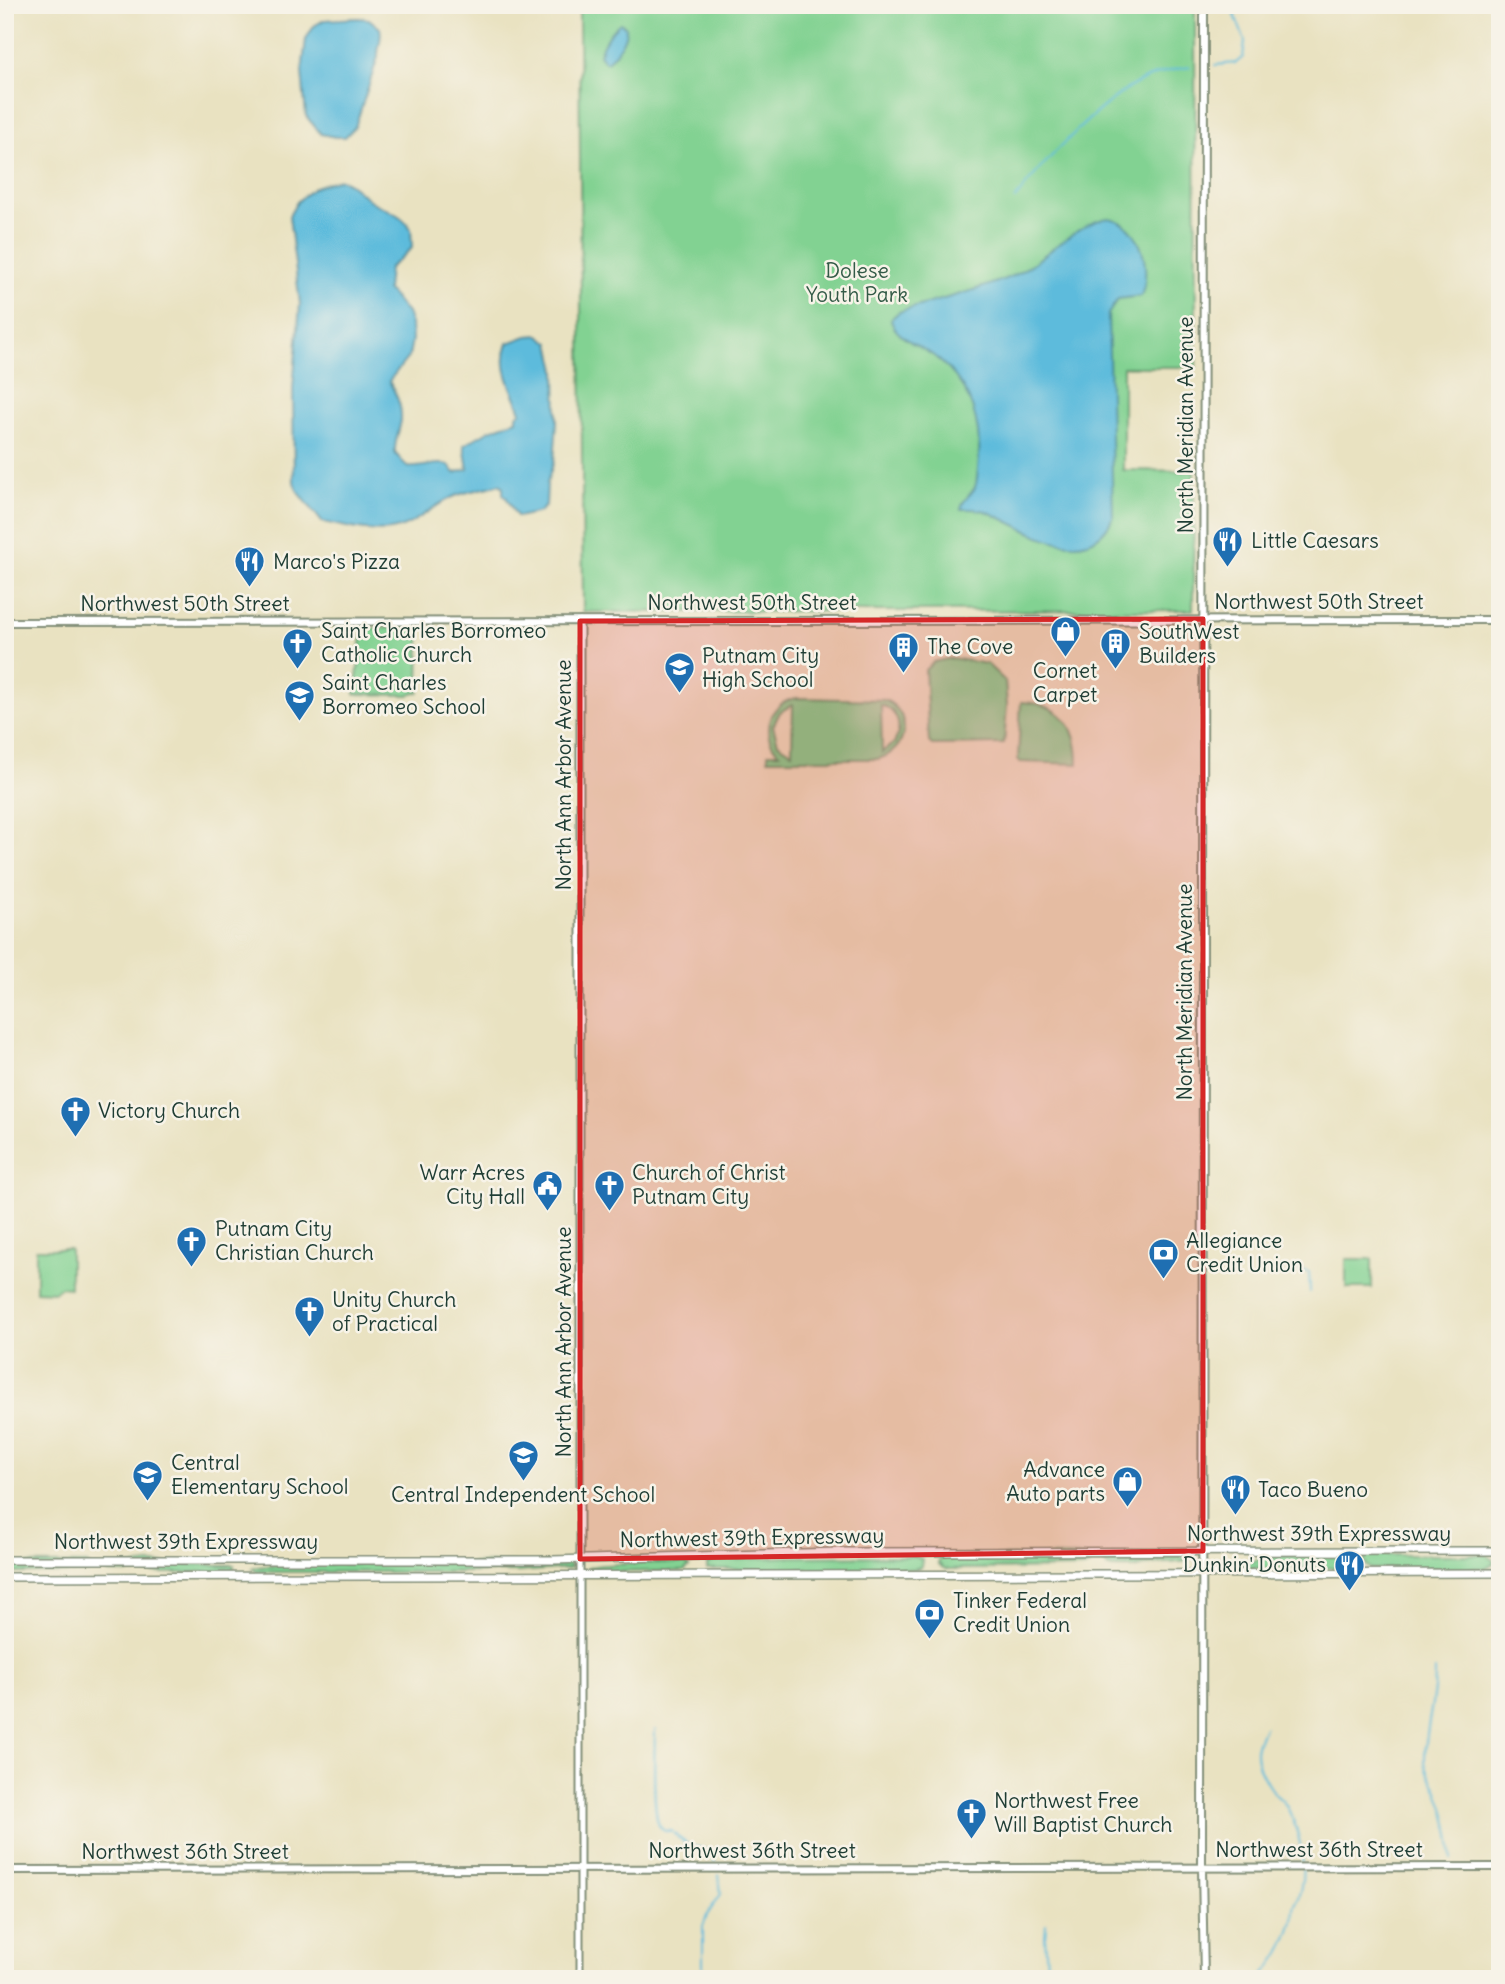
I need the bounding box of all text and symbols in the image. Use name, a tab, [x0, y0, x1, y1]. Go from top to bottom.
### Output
park label: Dolese Youth Park	[806, 257, 908, 308]
street label: North Meridian Avenue	[1172, 317, 1199, 533]
restaurant icon: Little Caesars	[1211, 524, 1245, 568]
place label: Little Caesars	[1251, 527, 1379, 554]
restaurant icon: Marco's Pizza	[233, 545, 267, 589]
place label: Marco's Pizza	[273, 548, 400, 575]
street label: Northwest 50th Street	[1214, 588, 1424, 615]
street label: Northwest 50th Street	[647, 589, 857, 616]
street label: Northwest 50th Street	[80, 590, 290, 617]
shop icon: Cornet Carpet	[1048, 614, 1082, 658]
place label: Saint Charles Borromeo Catholic Church	[321, 617, 546, 668]
place label: SouthWest Builders	[1139, 618, 1239, 669]
church icon: Saint Charles Borromeo Catholic Church	[281, 626, 315, 670]
building icon: SouthWest Builders	[1099, 627, 1133, 671]
building icon: The Cove	[887, 630, 921, 674]
place label: The Cove	[927, 633, 1013, 660]
place label: Putnam City High School	[702, 642, 819, 693]
school or university icon: Putnam City High School	[662, 651, 696, 695]
place label: Cornet Carpet	[1033, 657, 1097, 708]
street label: North Ann Arbor Avenue	[550, 659, 577, 891]
place label: Saint Charles Borromeo School	[322, 669, 486, 720]
school or university icon: Saint Charles Borromeo School	[282, 678, 316, 722]
street label: North Meridian Avenue	[1171, 884, 1198, 1100]
church icon: Victory Church	[58, 1094, 92, 1138]
place label: Victory Church	[98, 1097, 240, 1124]
place label: Warr Acres City Hall	[419, 1159, 525, 1210]
place label: Church of Christ Putnam City	[632, 1159, 786, 1210]
public building icon: Warr Acres City Hall	[531, 1168, 565, 1212]
church icon: Church of Christ Putnam City	[592, 1168, 626, 1212]
place label: Putnam City Christian Church	[215, 1215, 374, 1266]
church icon: Putnam City Christian Church	[175, 1224, 209, 1268]
street label: North Ann Arbor Avenue	[550, 1226, 577, 1458]
place label: Allegiance Credit Union	[1186, 1227, 1303, 1278]
bank icon: Allegiance Credit Union	[1146, 1236, 1180, 1280]
place label: Unity Church of Practical	[332, 1286, 456, 1337]
church icon: Unity Church of Practical	[292, 1295, 326, 1339]
school or university icon: Central Independent School	[506, 1438, 540, 1482]
place label: Central Elementary School	[171, 1449, 348, 1500]
place label: Advance Auto parts	[1006, 1456, 1105, 1507]
school or university icon: Central Elementary School	[131, 1458, 165, 1502]
shop icon: Advance Auto parts	[1111, 1465, 1145, 1509]
restaurant icon: Taco Bueno	[1218, 1473, 1252, 1517]
place label: Taco Bueno	[1258, 1476, 1368, 1503]
place label: Central Independent School	[391, 1481, 655, 1508]
street label: Northwest 39th Expressway	[1187, 1520, 1451, 1547]
street label: Northwest 39th Expressway	[619, 1522, 884, 1553]
street label: Northwest 39th Expressway	[54, 1528, 318, 1555]
restaurant icon: Dunkin' Donuts	[1332, 1548, 1366, 1592]
place label: Dunkin' Donuts	[1183, 1551, 1326, 1578]
place label: Tinker Federal Credit Union	[953, 1587, 1087, 1638]
bank icon: Tinker Federal Credit Union	[913, 1596, 947, 1640]
place label: Northwest Free Will Baptist Church	[994, 1787, 1172, 1838]
church icon: Northwest Free Will Baptist Church	[954, 1796, 988, 1840]
street label: Northwest 36th Street	[1215, 1836, 1423, 1863]
street label: Northwest 36th Street	[648, 1837, 856, 1864]
street label: Northwest 36th Street	[81, 1838, 289, 1865]

